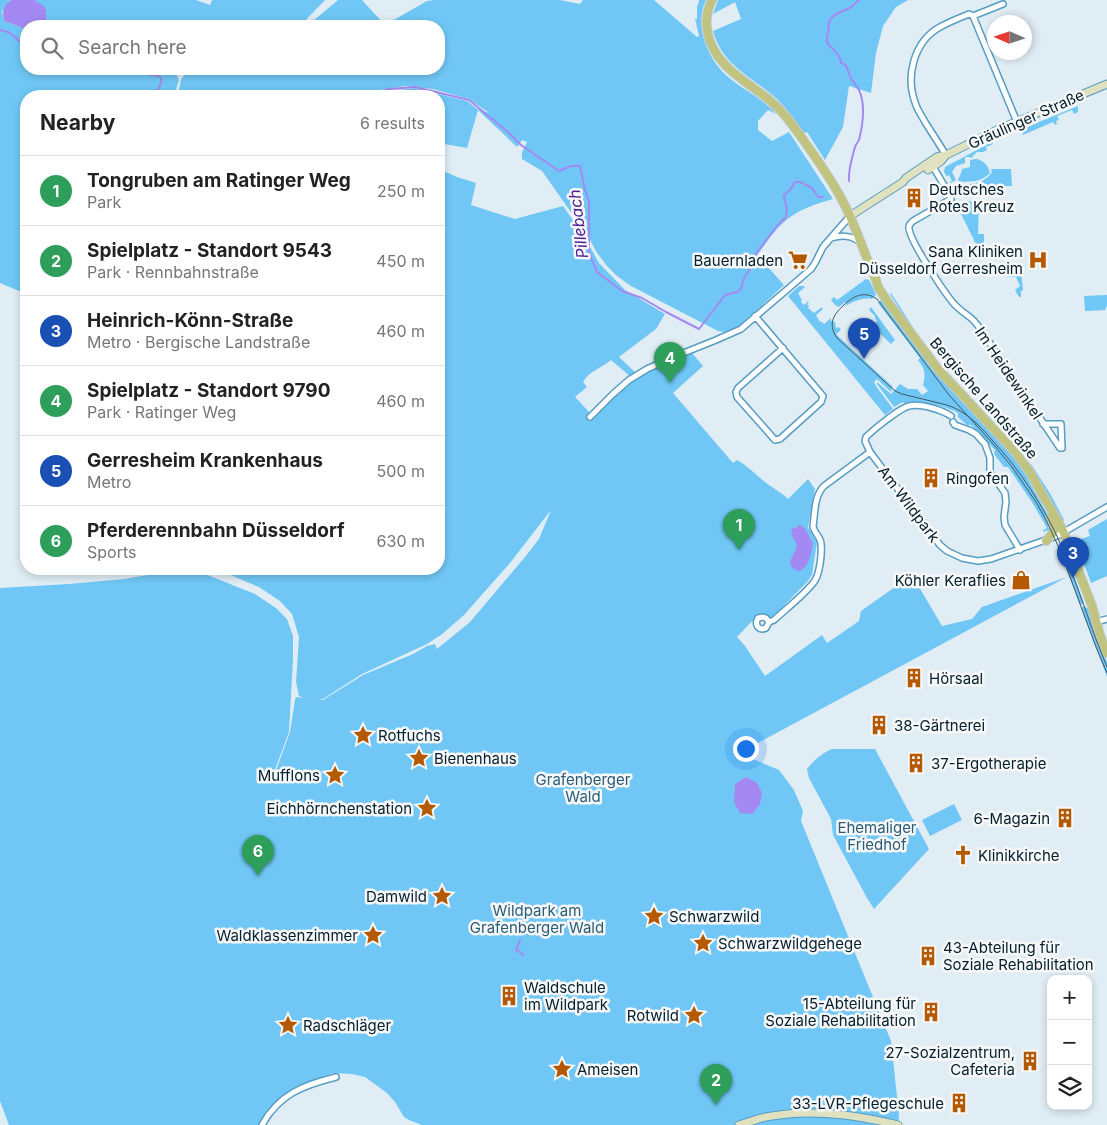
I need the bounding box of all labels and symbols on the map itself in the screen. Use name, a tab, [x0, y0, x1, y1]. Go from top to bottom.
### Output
north arrow	[987, 15, 1032, 60]
street label: Gräulinger Straße	[965, 85, 1087, 153]
place label: Deutsches Rotes Kreuz	[929, 180, 1014, 216]
building icon: Deutsches Rotes Kreuz	[903, 187, 925, 209]
water label: Pillebach	[564, 188, 592, 260]
place label: Sana Kliniken Düsseldorf Gerresheim	[859, 242, 1023, 278]
supermarket icon: Bauernladen	[787, 249, 809, 271]
hospital icon: Sana Kliniken Düsseldorf Gerresheim	[1027, 249, 1049, 271]
place label: Bauernladen	[694, 251, 783, 270]
pin: 5	[848, 318, 880, 359]
street label: Im Heidewinkel	[971, 323, 1047, 423]
street label: Bergische Landstraße	[926, 333, 1042, 463]
pin: 4	[654, 342, 686, 383]
street label: Am Wildpark	[874, 462, 944, 547]
building icon: Ringofen	[920, 467, 942, 489]
place label: Ringofen	[946, 469, 1009, 488]
pin: 1	[723, 509, 755, 550]
pin: 3	[1057, 537, 1089, 578]
shop icon: Köhler Keraflies	[1010, 569, 1032, 591]
place label: Köhler Keraflies	[895, 571, 1006, 590]
building icon: Hörsaal	[903, 667, 925, 689]
place label: Hörsaal	[929, 669, 983, 688]
building icon: 38-Gärtnerei	[868, 714, 890, 736]
place label: 38-Gärtnerei	[894, 716, 985, 735]
place icon: Rotfuchs	[352, 724, 374, 746]
place label: Rotfuchs	[378, 726, 441, 745]
your location	[733, 736, 759, 762]
place icon: Bienenhaus	[408, 747, 430, 769]
place label: Bienenhaus	[434, 749, 517, 768]
building icon: 37-Ergotherapie	[905, 752, 927, 774]
place label: 37-Ergotherapie	[931, 754, 1046, 773]
place icon: Mufflons	[324, 764, 346, 786]
place label: Mufflons	[258, 766, 320, 785]
park label: Grafenberger Wald	[536, 770, 631, 806]
place icon: Eichhörnchenstation	[416, 797, 438, 819]
place label: Eichhörnchenstation	[267, 799, 412, 818]
building icon: 6-Magazin	[1054, 807, 1076, 829]
place label: 6-Magazin	[973, 809, 1050, 828]
park label: Ehemaliger Friedhof	[837, 818, 917, 854]
pin: 6	[242, 835, 274, 876]
church icon: Klinikkirche	[952, 844, 974, 866]
place label: Klinikkirche	[978, 846, 1060, 865]
place icon: Damwild	[431, 885, 453, 907]
place label: Damwild	[366, 887, 427, 906]
park label: Wildpark am Grafenberger Wald	[470, 901, 604, 937]
place icon: Schwarzwild	[643, 905, 665, 927]
place label: Schwarzwild	[669, 907, 759, 926]
place icon: Waldklassenzimmer	[362, 924, 384, 946]
place label: Waldklassenzimmer	[216, 926, 358, 945]
place icon: Schwarzwildgehege	[692, 932, 714, 954]
place label: Schwarzwildgehege	[718, 934, 862, 953]
place label: 43-Abteilung für Soziale Rehabilitation	[943, 938, 1094, 974]
building icon: 43-Abteilung für Soziale Rehabilitation	[917, 945, 939, 967]
place label: Waldschule im Wildpark	[524, 978, 609, 1014]
building icon: Waldschule im Wildpark	[498, 985, 520, 1007]
place label: 15-Abteilung für Soziale Rehabilitation	[765, 994, 916, 1030]
building icon: 15-Abteilung für Soziale Rehabilitation	[920, 1001, 942, 1023]
place icon: Rotwild	[683, 1004, 705, 1026]
place label: Rotwild	[627, 1006, 679, 1025]
place icon: Radschläger	[277, 1014, 299, 1036]
place label: Radschläger	[303, 1016, 392, 1035]
place label: 27-Sozialzentrum, Cafeteria	[886, 1043, 1015, 1079]
building icon: 27-Sozialzentrum, Cafeteria	[1019, 1050, 1041, 1072]
place icon: Ameisen	[551, 1058, 573, 1080]
place label: Ameisen	[577, 1060, 638, 1079]
pin: 2	[700, 1064, 732, 1105]
building icon: 33-LVR-Pflegeschule	[948, 1092, 970, 1114]
place label: 33-LVR-Pflegeschule	[792, 1094, 944, 1113]

